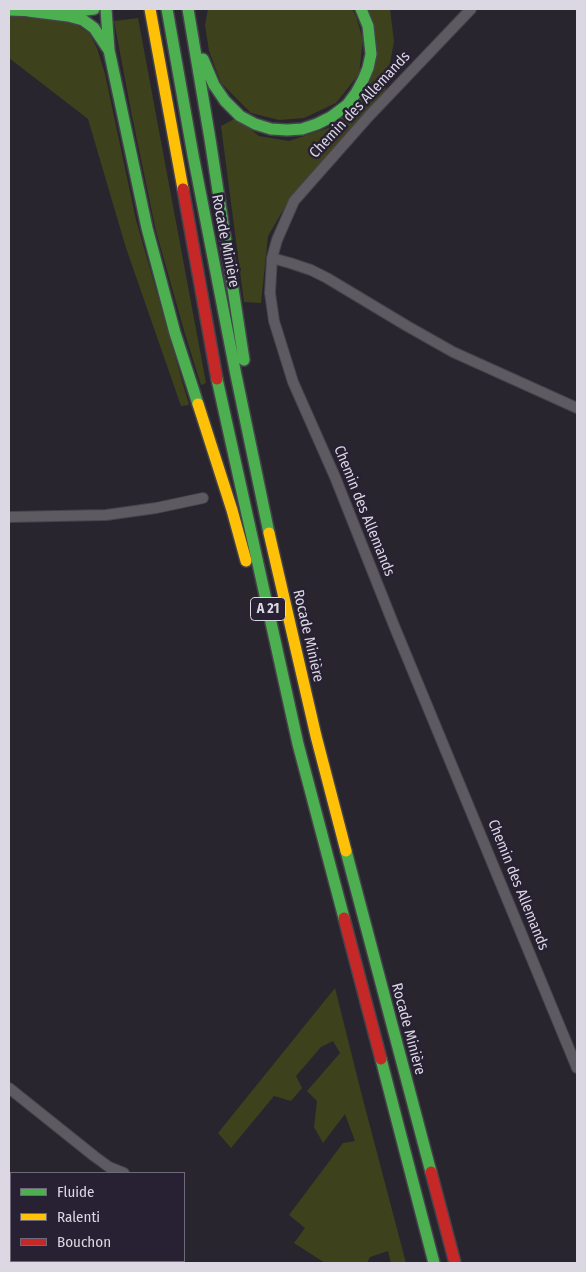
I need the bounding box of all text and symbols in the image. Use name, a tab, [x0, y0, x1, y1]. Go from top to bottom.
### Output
street label: Chemin des Allemands	[306, 48, 414, 162]
street label: Rocade Minière	[207, 193, 243, 289]
street label: Chemin des Allemands	[330, 443, 398, 579]
street label: Rocade Minière	[289, 588, 327, 684]
road number: A 21	[250, 598, 286, 620]
street label: Chemin des Allemands	[484, 817, 552, 953]
street label: Rocade Minière	[387, 981, 429, 1077]
legend	[10, 1172, 185, 1262]
text: Fluide	[57, 1183, 94, 1201]
text: Ralenti	[57, 1208, 100, 1226]
text: Bouchon	[57, 1233, 111, 1251]

